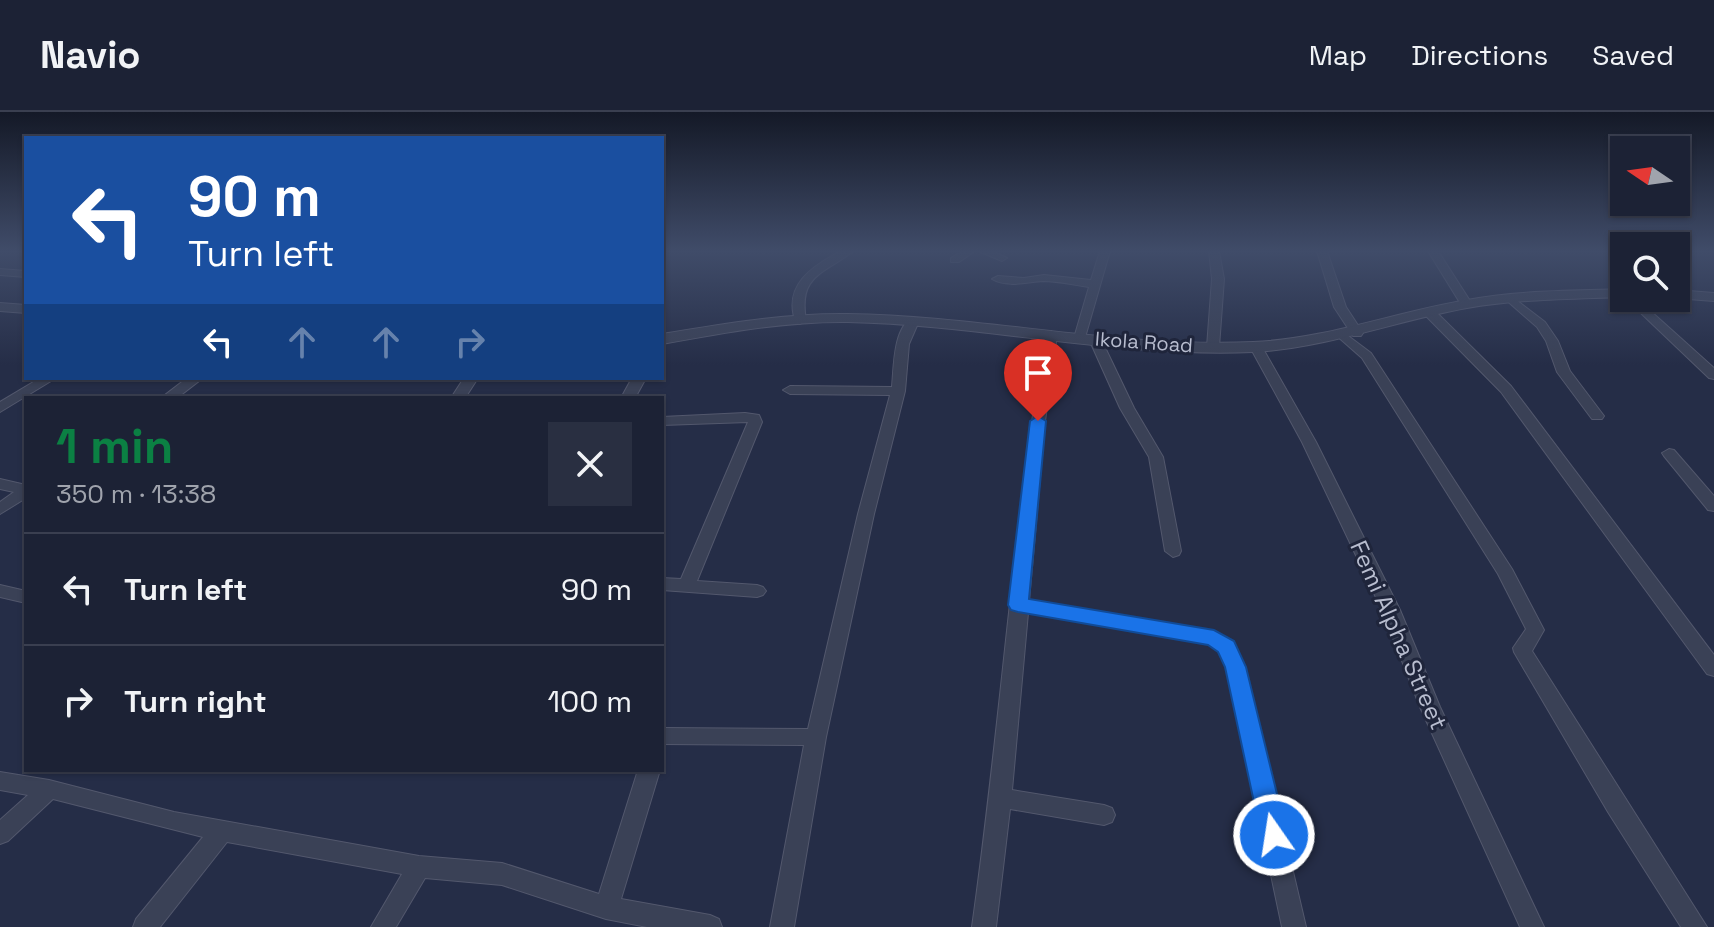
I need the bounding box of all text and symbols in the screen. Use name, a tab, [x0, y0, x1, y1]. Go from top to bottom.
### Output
text: Navio	[40, 31, 141, 79]
text: Map	[1309, 37, 1367, 73]
text: Directions	[1411, 37, 1548, 73]
text: Saved	[1592, 37, 1674, 73]
north arrow	[1610, 136, 1690, 216]
map controls	[1610, 136, 1690, 312]
text: 90 m	[188, 161, 321, 232]
icon: left	[56, 168, 160, 272]
text: Turn left	[188, 231, 335, 277]
button: search	[1610, 232, 1690, 312]
icon: left	[196, 320, 240, 364]
icon: ahead	[280, 320, 324, 364]
icon: ahead	[364, 320, 408, 364]
icon: right	[448, 320, 492, 364]
street label: Ikola Road	[1094, 326, 1194, 358]
pin	[1004, 339, 1072, 421]
icon: arrive	[1016, 351, 1060, 395]
text: 1 min	[56, 416, 173, 477]
button: close	[548, 422, 632, 506]
text: 350 m · 13:38	[56, 477, 216, 511]
street label: Femi Alpha Street	[1343, 536, 1455, 734]
icon: left	[56, 567, 100, 611]
text: Turn left	[124, 570, 247, 609]
text: 90 m	[561, 570, 632, 609]
icon: right	[56, 679, 100, 723]
text: Turn right	[124, 682, 267, 721]
text: 100 m	[547, 682, 632, 721]
position arrow	[1232, 793, 1316, 877]

